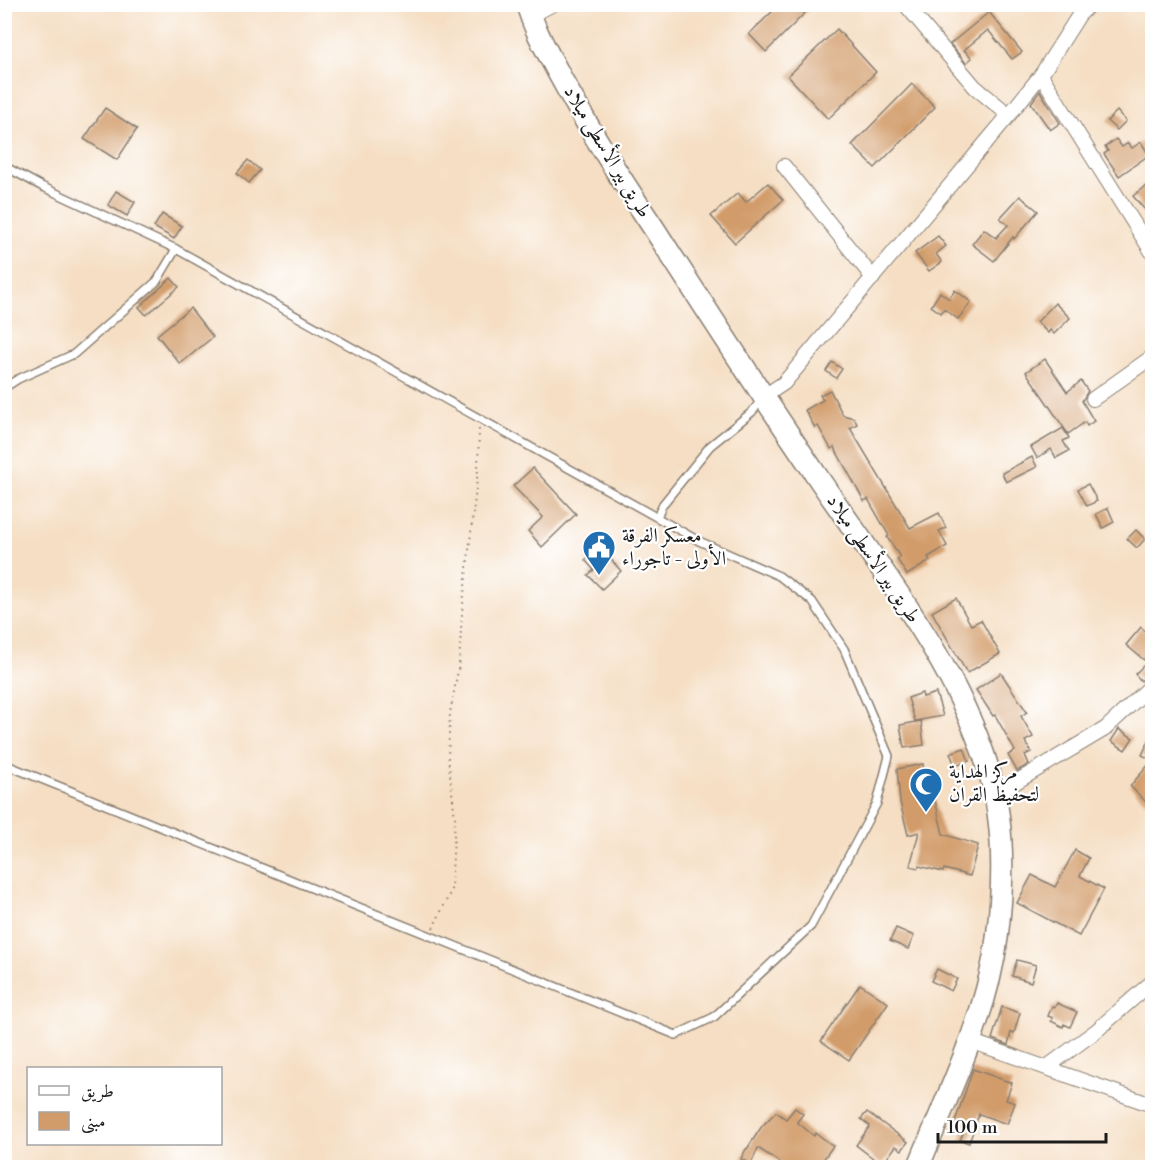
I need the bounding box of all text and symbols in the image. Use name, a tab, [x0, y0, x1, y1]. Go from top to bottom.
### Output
street label: طريق بير الأسطى ميلاد	[558, 79, 660, 223]
street label: طريق بير الأسطى ميلاد	[821, 487, 929, 628]
place label: معسكر الفرقة الأولى - تاجوراء	[622, 524, 726, 572]
public building icon: معسكر الفرقة الأولى - تاجوراء	[581, 529, 617, 576]
place label: مركز الهداية لتحفيظ القران	[949, 760, 1039, 808]
mosque icon: مركز الهداية لتحفيظ القران	[908, 766, 944, 813]
legend	[27, 1067, 222, 1145]
text: طريق	[81, 1080, 114, 1103]
scale bar	[938, 1106, 1106, 1144]
text: مبنى	[81, 1110, 106, 1134]
text: 100 m	[947, 1116, 998, 1139]

